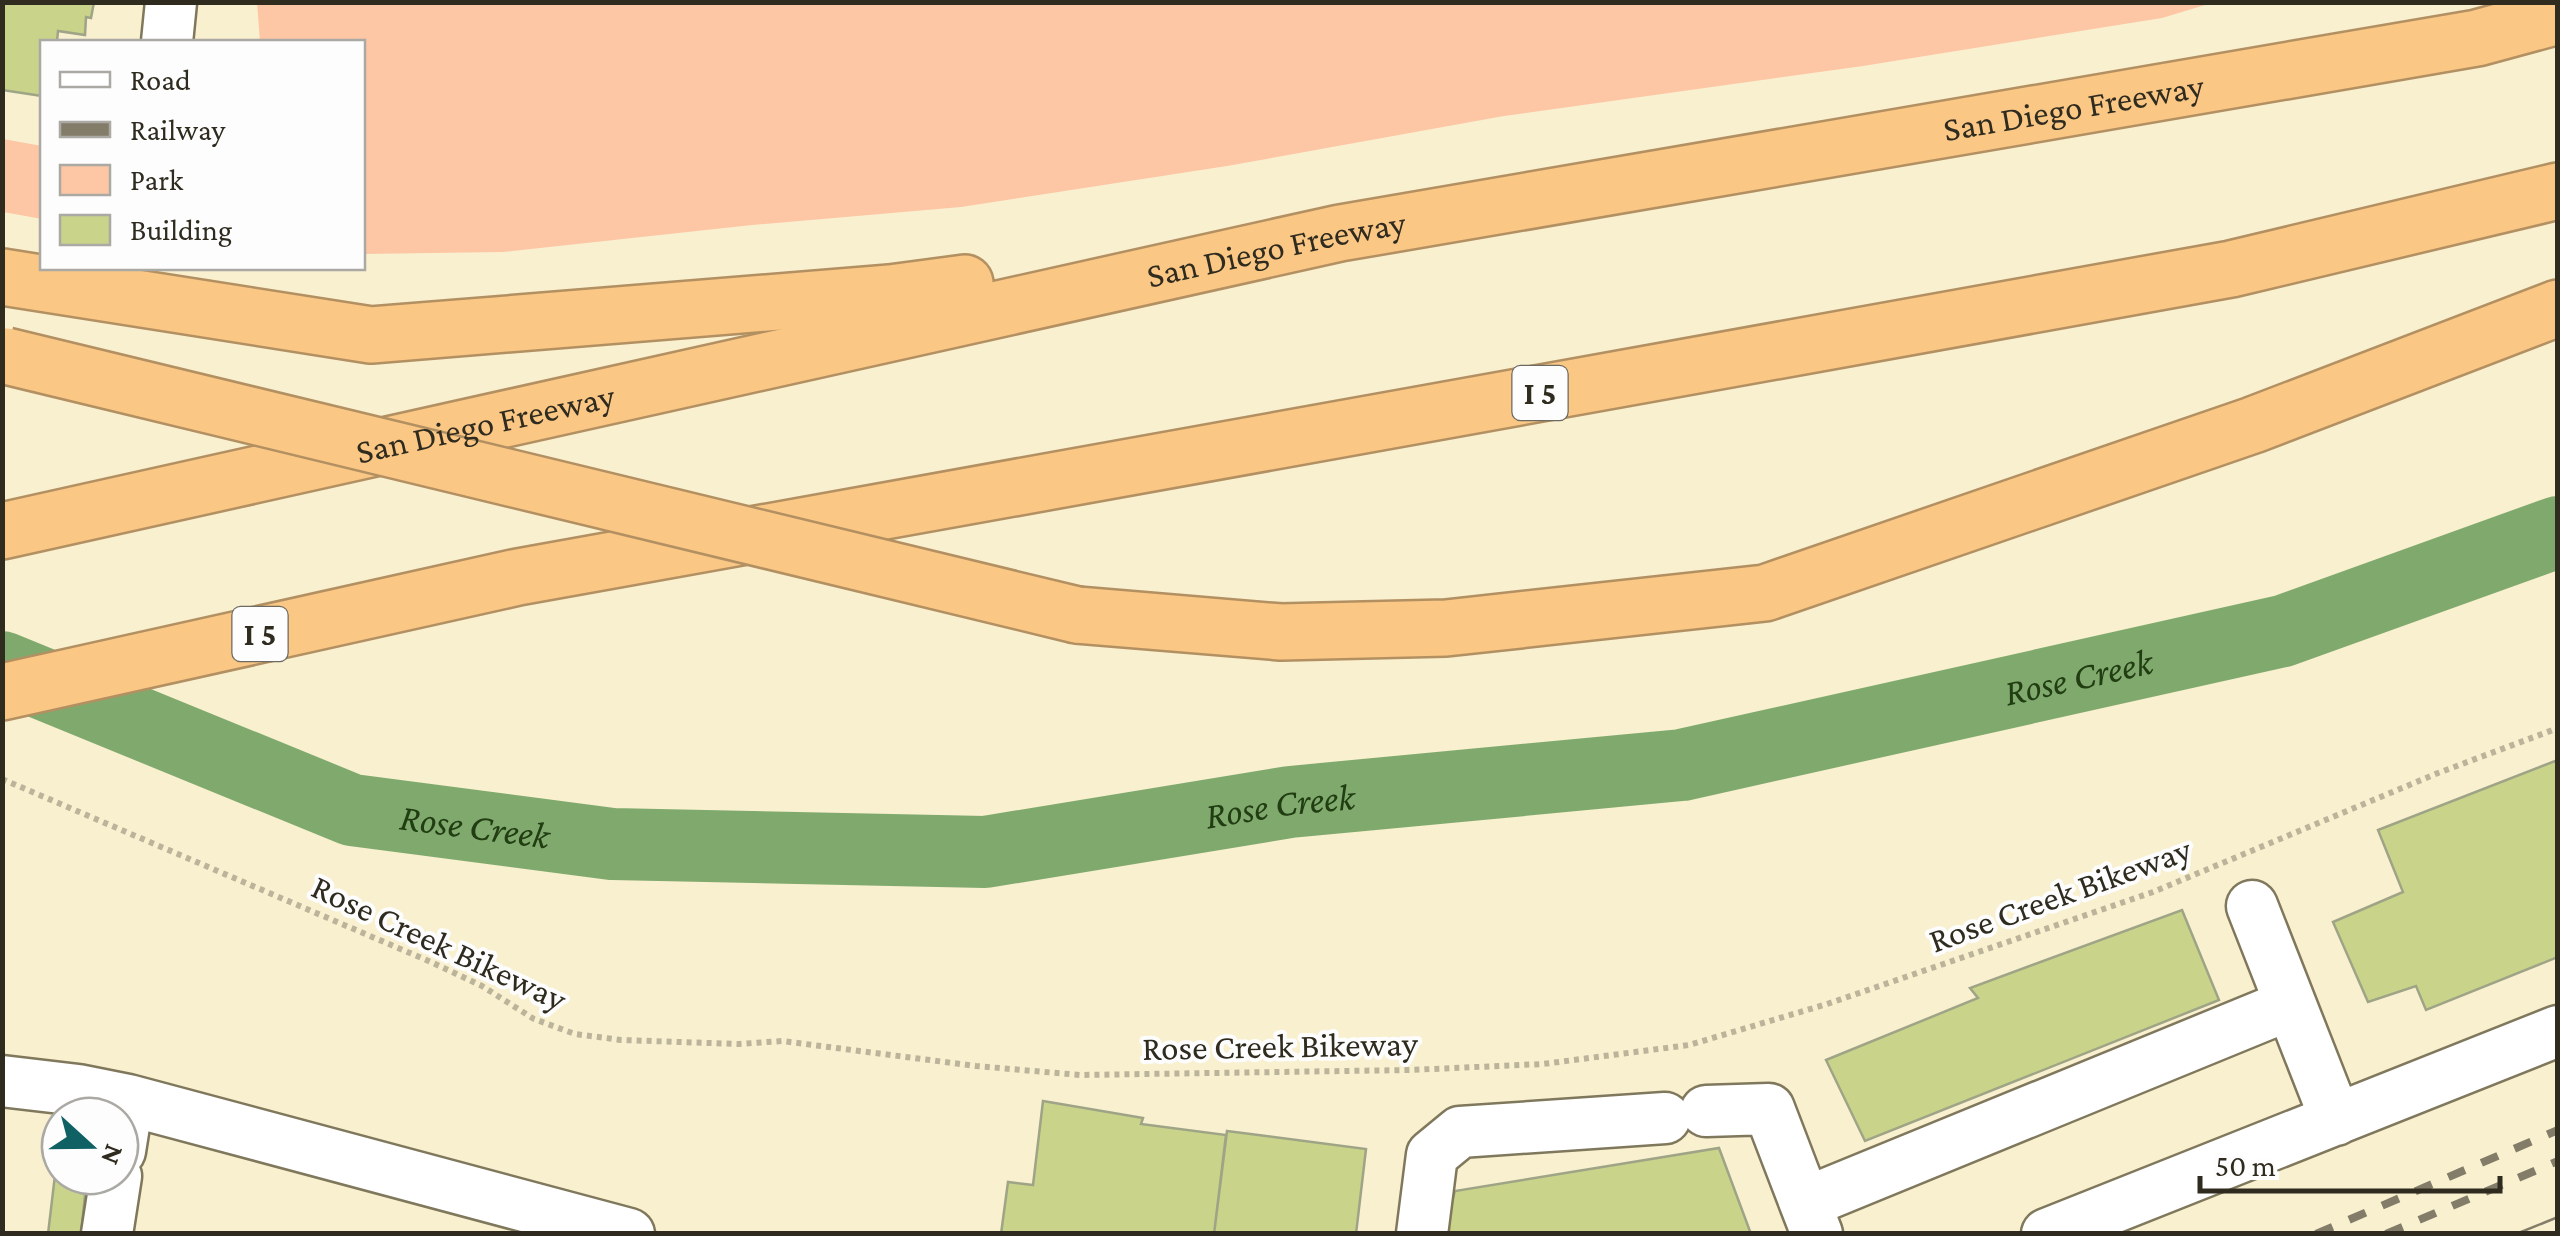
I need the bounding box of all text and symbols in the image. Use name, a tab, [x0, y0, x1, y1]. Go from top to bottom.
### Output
legend	[40, 40, 365, 270]
text: Road	[130, 63, 191, 96]
street label: San Diego Freeway	[1940, 66, 2208, 149]
text: Railway	[130, 113, 226, 147]
text: Park	[130, 163, 184, 196]
street label: San Diego Freeway	[1143, 202, 1409, 295]
text: Building	[130, 213, 232, 247]
road number: I 5	[1512, 366, 1568, 420]
street label: San Diego Freeway	[352, 376, 619, 471]
road number: I 5	[232, 607, 288, 661]
water label: Rose Creek	[2000, 640, 2157, 714]
water label: Rose Creek	[1202, 775, 1358, 837]
water label: Rose Creek	[398, 795, 554, 857]
street label: Rose Creek Bikeway	[1924, 829, 2197, 961]
street label: Rose Creek Bikeway	[306, 867, 573, 1019]
street label: Rose Creek Bikeway	[1142, 1024, 1419, 1068]
north arrow	[40, 1096, 140, 1196]
scale bar	[2200, 1131, 2500, 1193]
text: N	[95, 1140, 131, 1169]
text: 50 m	[2215, 1149, 2276, 1182]

